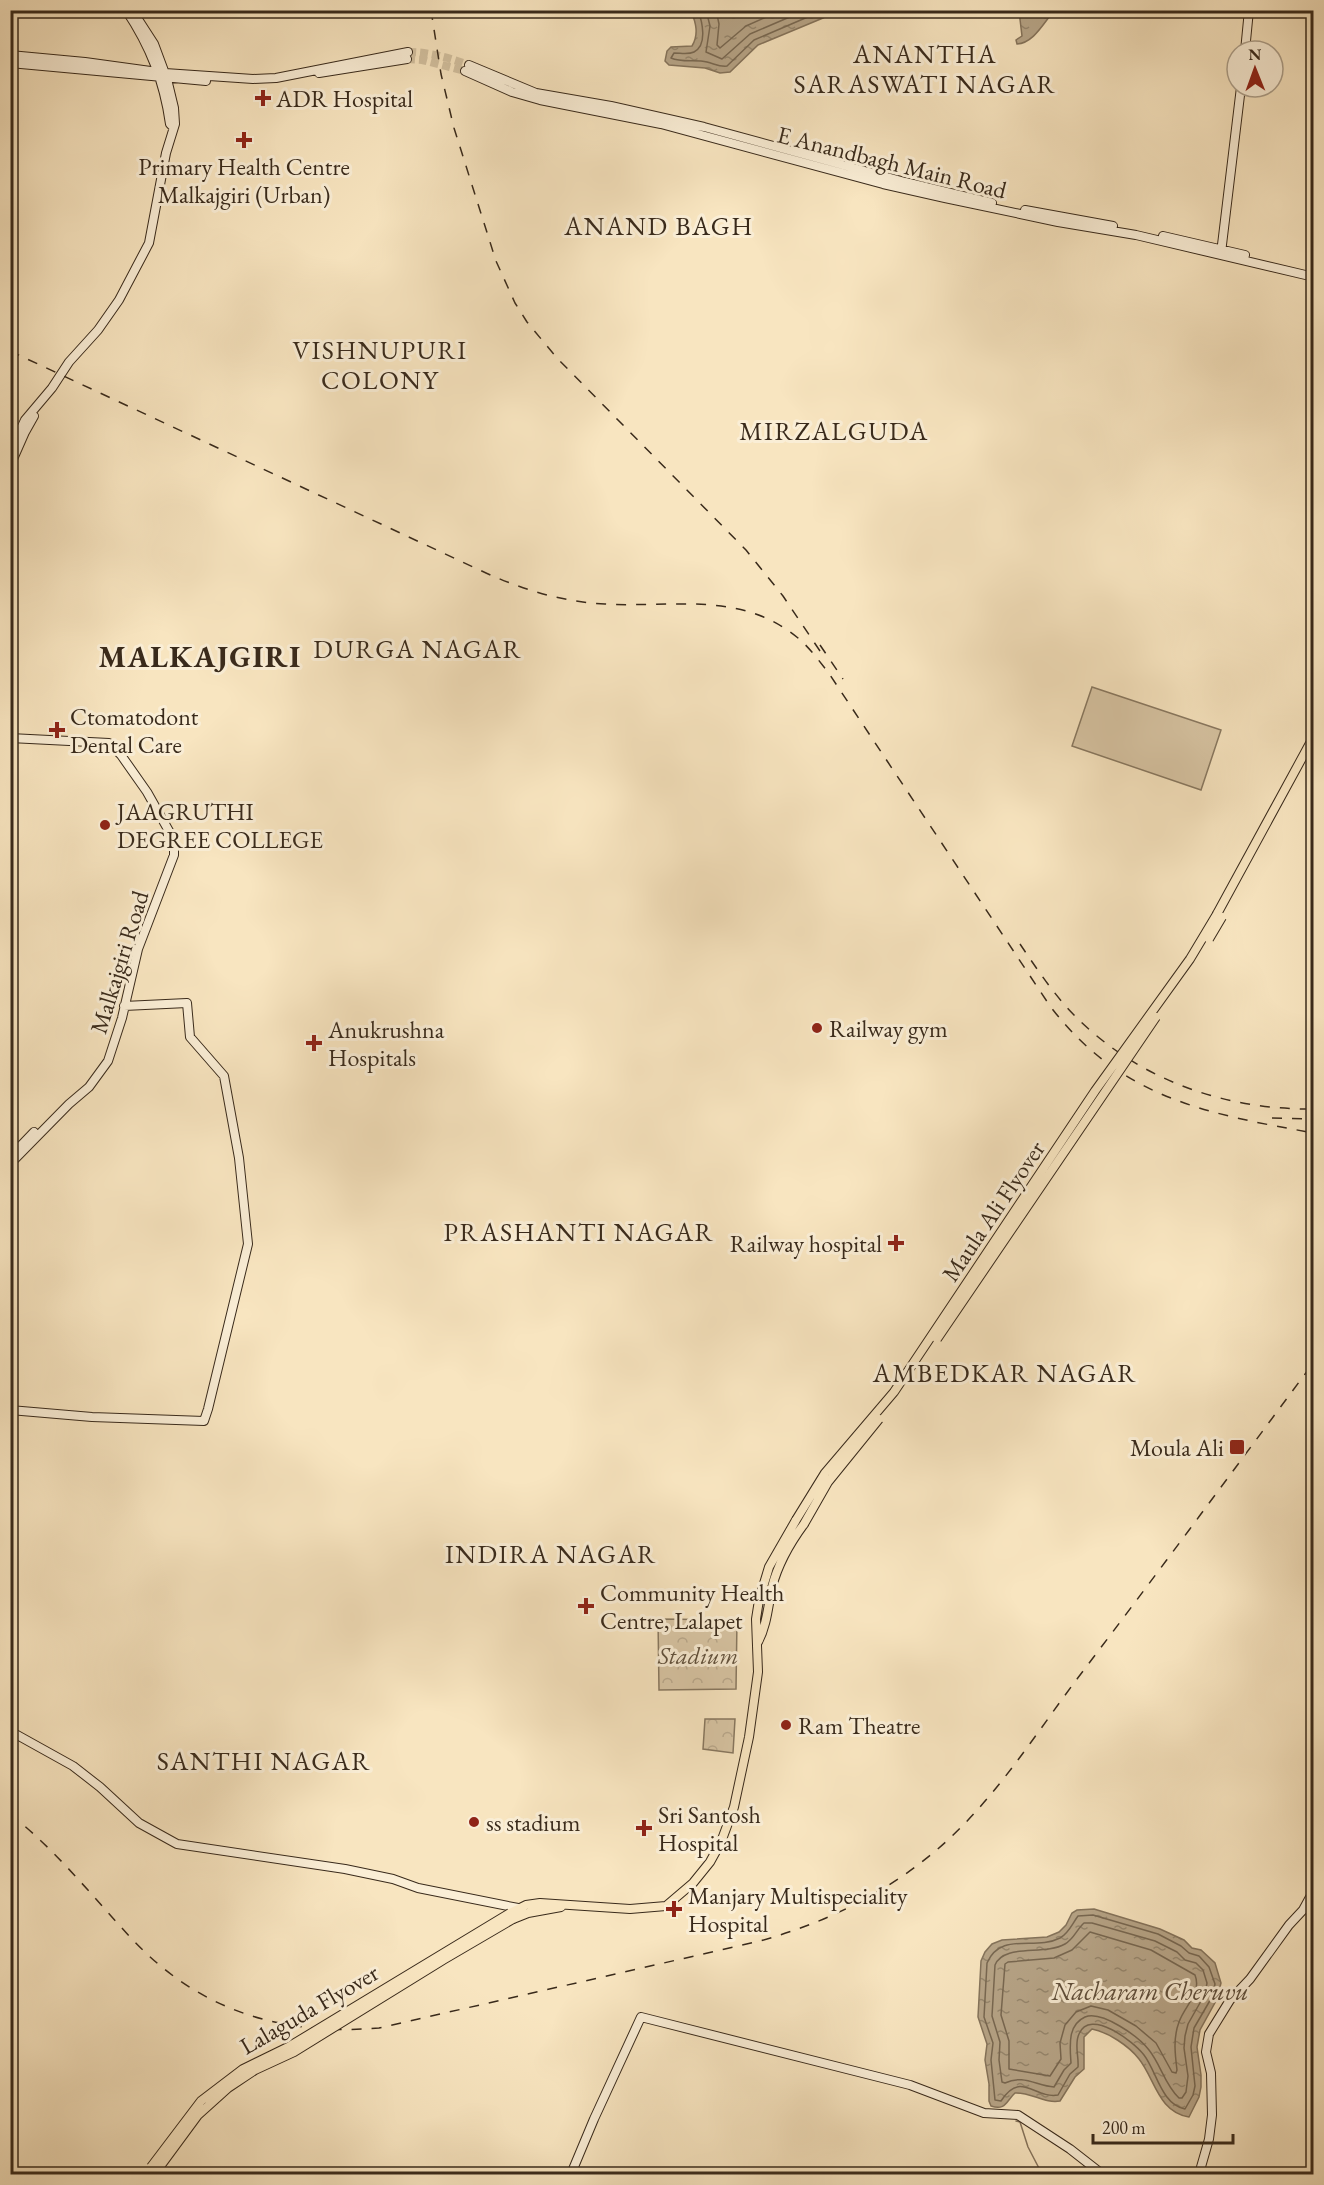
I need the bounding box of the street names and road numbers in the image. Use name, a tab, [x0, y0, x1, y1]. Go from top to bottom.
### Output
street label: E Anandbagh Main Road	[774, 118, 1011, 206]
street label: Malkajgiri Road	[83, 886, 156, 1037]
street label: Maula Ali Flyover	[934, 1135, 1052, 1287]
street label: Lalaguda Flyover	[234, 1957, 384, 2061]

